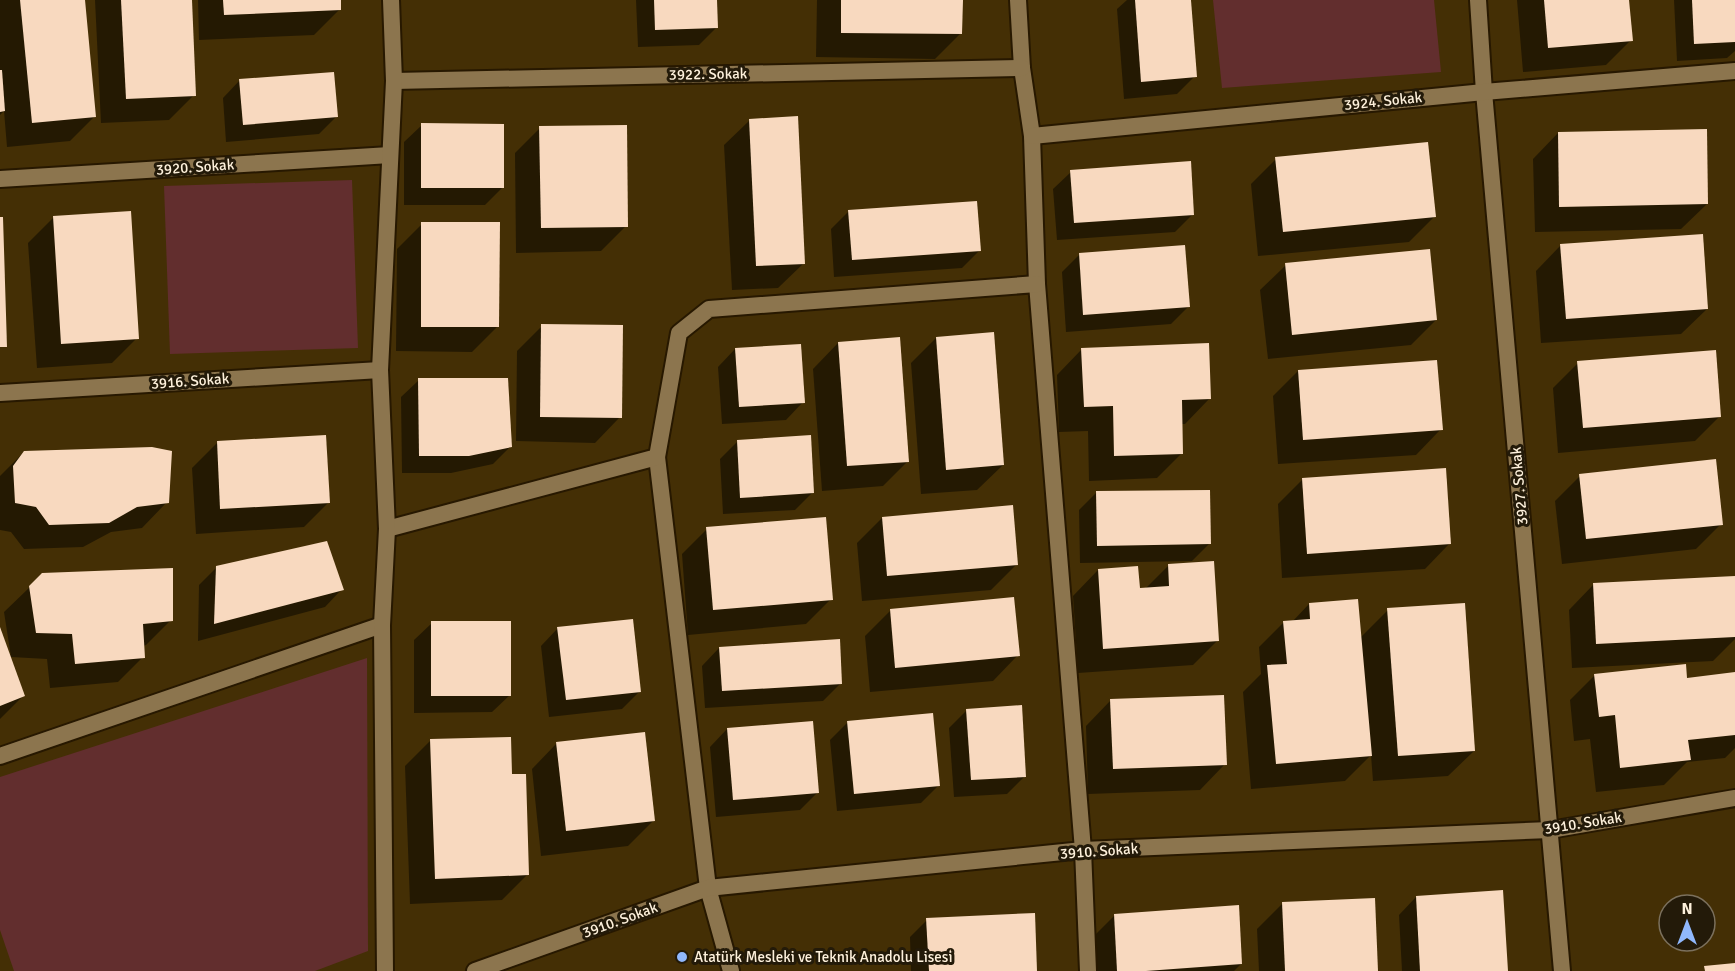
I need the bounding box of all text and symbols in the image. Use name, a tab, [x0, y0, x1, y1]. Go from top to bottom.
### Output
street label: 3922. Sokak	[669, 64, 748, 84]
street label: 3924. Sokak	[1343, 88, 1423, 114]
street label: 3920. Sokak	[155, 155, 235, 179]
street label: 3916. Sokak	[150, 369, 230, 393]
street label: 3927. Sokak	[1507, 446, 1531, 526]
street label: 3910. Sokak	[1543, 808, 1624, 838]
street label: 3910. Sokak	[1059, 839, 1139, 863]
north arrow	[1657, 893, 1717, 953]
street label: 3910. Sokak	[580, 898, 660, 942]
text: N	[1681, 899, 1693, 919]
place label: Atatürk Mesleki ve Teknik Anadolu Lisesi	[694, 948, 953, 966]
marker: Atatürk Mesleki ve Teknik Anadolu Lisesi	[675, 950, 689, 964]

